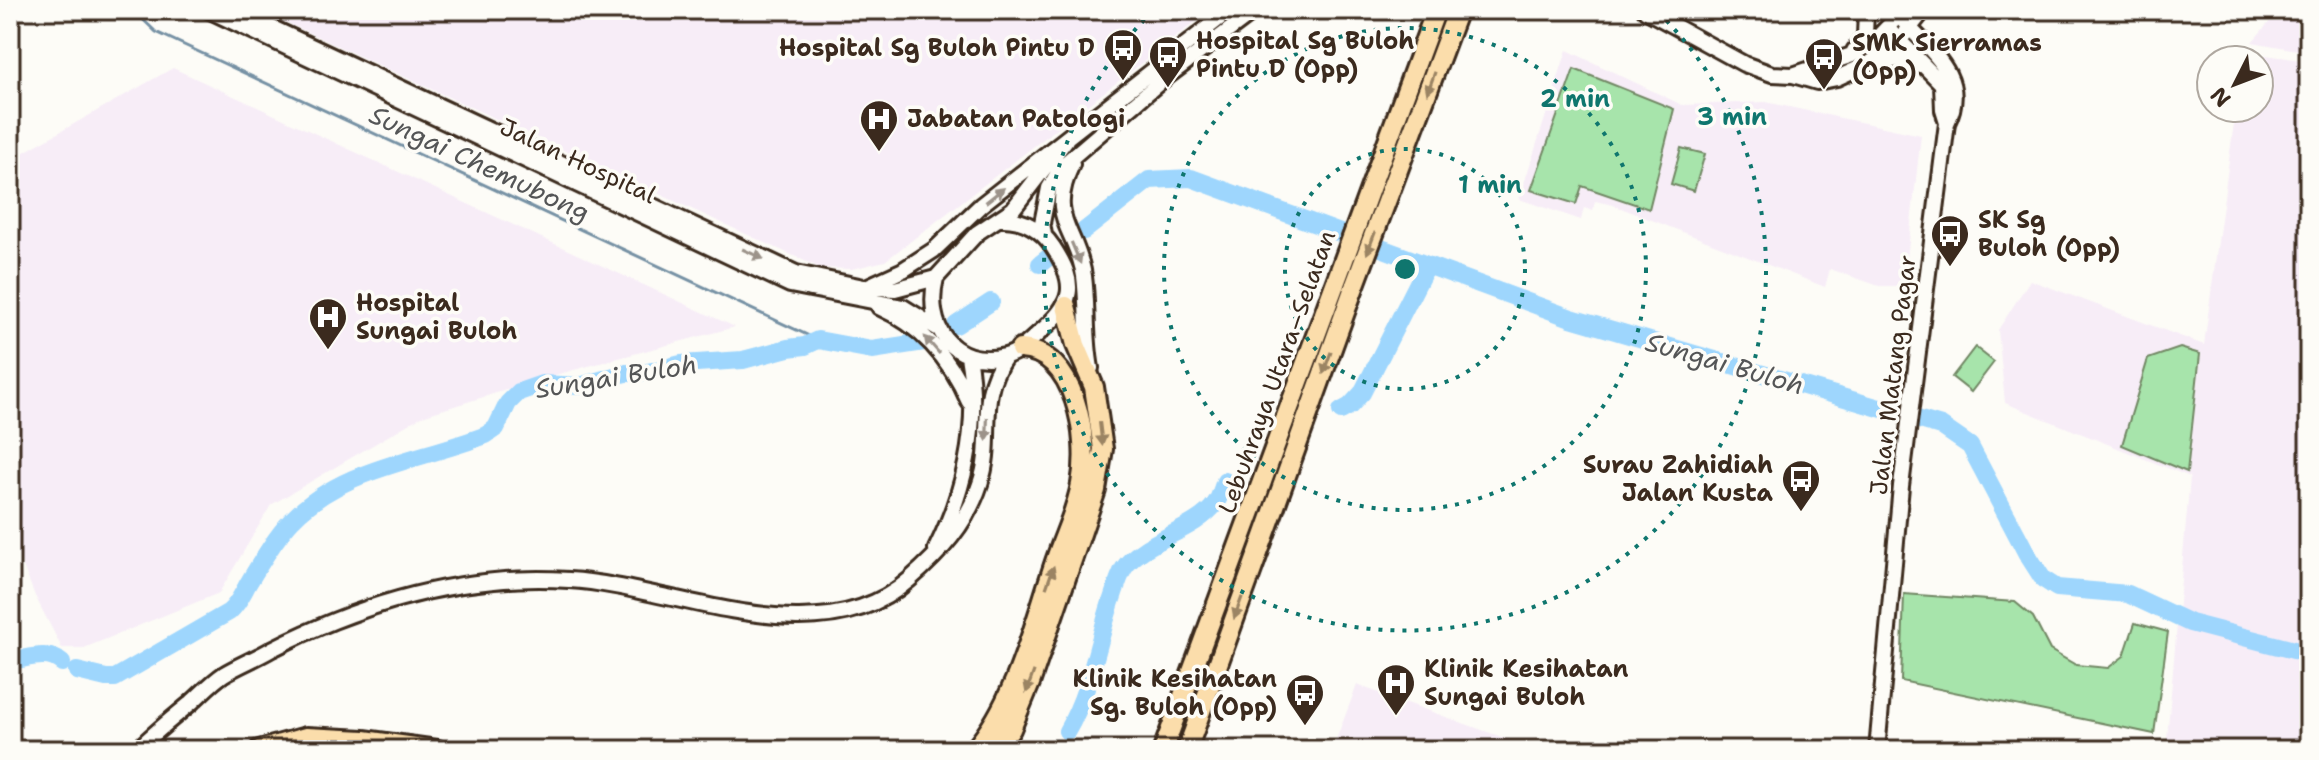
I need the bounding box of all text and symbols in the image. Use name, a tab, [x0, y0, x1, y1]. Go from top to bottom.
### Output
place label: Hospital Sg Buloh Pintu D (Opp)	[1196, 25, 1414, 85]
bus stop icon: Hospital Sg Buloh Pintu D	[1102, 27, 1144, 82]
place label: SMK Sierramas (Opp)	[1852, 27, 2042, 87]
place label: Hospital Sg Buloh Pintu D	[779, 32, 1095, 64]
bus stop icon: Hospital Sg Buloh Pintu D (Opp)	[1147, 34, 1189, 89]
bus stop icon: SMK Sierramas (Opp)	[1803, 36, 1845, 91]
north arrow	[2195, 44, 2275, 124]
one-way arrow	[1424, 71, 1437, 95]
text: N	[2204, 81, 2237, 113]
text: 2 min	[1540, 83, 1610, 115]
water label: Sungai Chemubong	[364, 97, 596, 229]
hospital icon: Jabatan Patologi	[858, 98, 900, 153]
text: 3 min	[1697, 101, 1767, 133]
place label: Jabatan Patologi	[907, 103, 1125, 135]
street label: Jalan Hospital	[495, 111, 662, 212]
text: 1 min	[1458, 169, 1522, 201]
one-way arrow	[985, 187, 1005, 203]
place label: SK Sg Buloh (Opp)	[1978, 204, 2120, 264]
bus stop icon: SK Sg Buloh (Opp)	[1929, 213, 1971, 268]
street label: Lebuhraya Utara–Selatan	[1211, 226, 1343, 518]
one-way arrow	[1364, 231, 1377, 255]
one-way arrow	[1070, 241, 1083, 265]
one-way arrow	[741, 247, 765, 260]
street label: Jalan Matang Pagar	[1862, 253, 1924, 497]
centre of rings	[1391, 255, 1419, 283]
place label: Hospital Sungai Buloh	[356, 287, 517, 347]
hospital icon: Hospital Sungai Buloh	[307, 296, 349, 351]
water label: Sungai Buloh	[1642, 324, 1808, 402]
one-way arrow	[924, 335, 941, 355]
water label: Sungai Buloh	[533, 346, 699, 406]
one-way arrow	[1320, 351, 1332, 375]
one-way arrow	[980, 417, 993, 442]
one-way arrow	[1095, 422, 1108, 447]
place label: Surau Zahidiah Jalan Kusta	[1583, 449, 1774, 509]
bus stop icon: Surau Zahidiah Jalan Kusta	[1780, 458, 1822, 513]
one-way arrow	[1044, 565, 1056, 589]
one-way arrow	[1231, 596, 1244, 620]
place label: Klinik Kesihatan Sungai Buloh	[1424, 653, 1629, 713]
hospital icon: Klinik Kesihatan Sungai Buloh	[1375, 662, 1417, 717]
place label: Klinik Kesihatan Sg. Buloh (Opp)	[1072, 663, 1277, 723]
one-way arrow	[1023, 670, 1036, 694]
bus stop icon: Klinik Kesihatan Sg. Buloh (Opp)	[1284, 672, 1326, 727]

